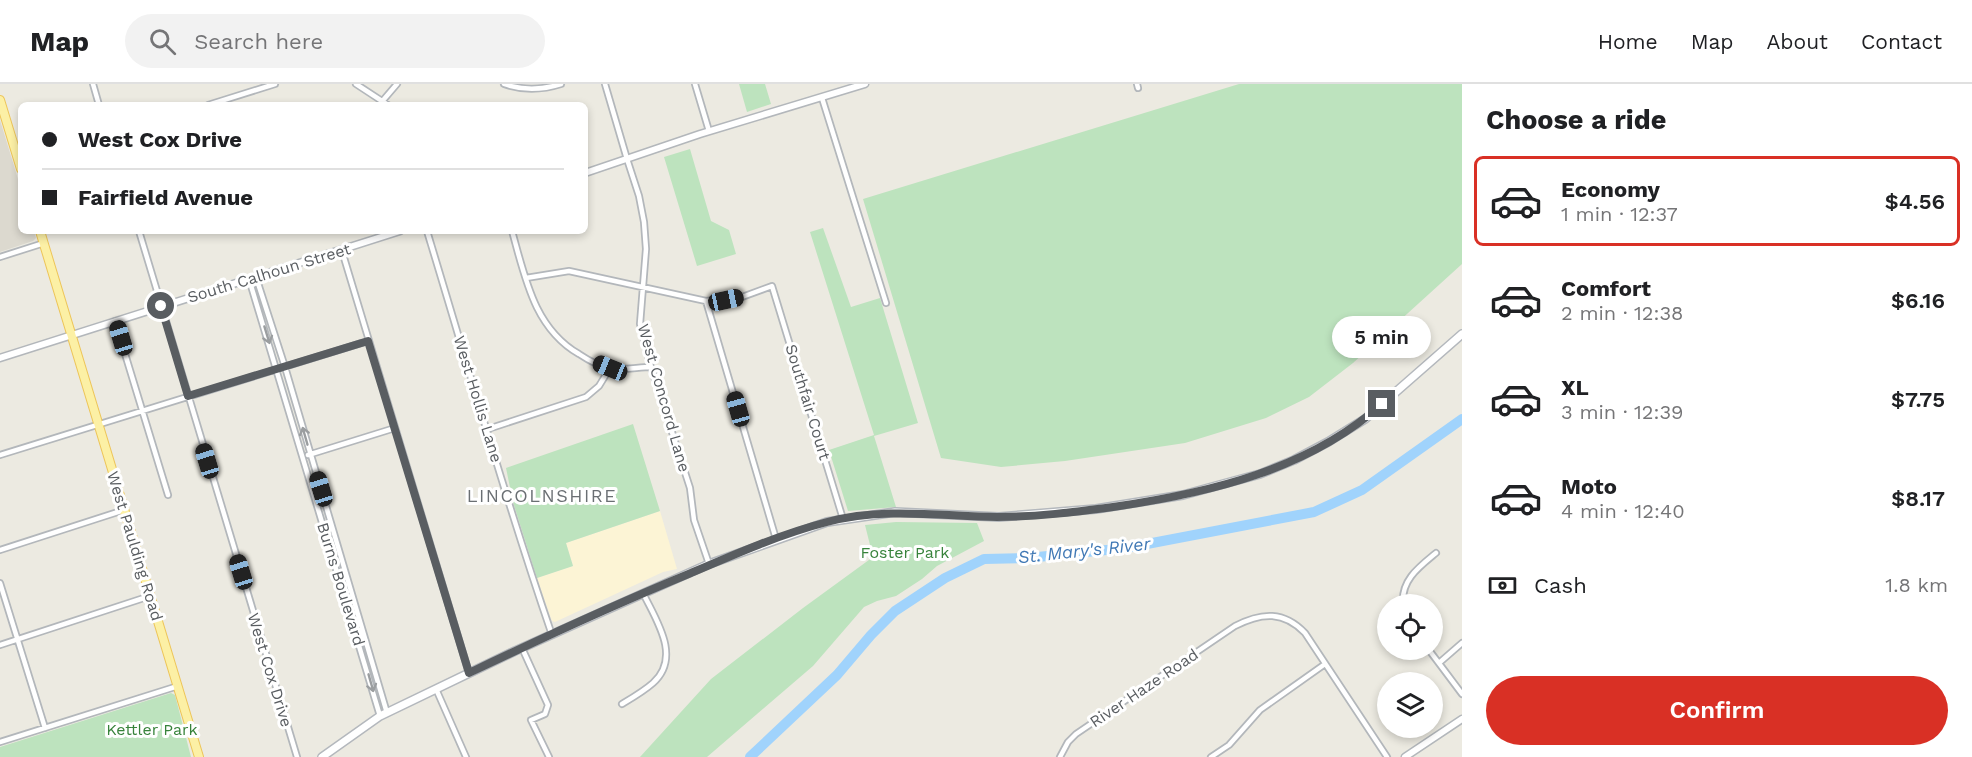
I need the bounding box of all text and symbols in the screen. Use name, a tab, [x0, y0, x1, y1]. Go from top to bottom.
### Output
search box	[125, 14, 545, 68]
text: Map	[30, 25, 89, 58]
icon: search	[146, 25, 179, 58]
text: Search here	[194, 29, 323, 54]
text: Home	[1598, 29, 1658, 54]
text: Map	[1691, 29, 1734, 54]
text: About	[1767, 29, 1828, 54]
text: Contact	[1861, 29, 1942, 54]
text: Choose a ride	[1486, 104, 1666, 136]
text: West Cox Drive	[78, 127, 242, 152]
icon: car	[1489, 174, 1543, 228]
text: Economy	[1561, 177, 1660, 202]
text: Fairfield Avenue	[78, 185, 253, 210]
text: $4.56	[1885, 189, 1945, 214]
text: 1 min · 12:37	[1561, 202, 1678, 226]
street label: South Calhoun Street	[185, 239, 353, 307]
icon: car	[1489, 273, 1543, 327]
text: Comfort	[1561, 276, 1651, 301]
car	[707, 287, 745, 313]
text: $6.16	[1891, 288, 1945, 313]
route start	[147, 292, 174, 319]
text: 2 min · 12:38	[1561, 301, 1683, 325]
callout: 5 min	[1332, 317, 1432, 359]
car	[107, 318, 135, 358]
street label: West Concord Lane	[634, 322, 694, 474]
one-way arrow	[262, 325, 273, 344]
text: 5 min	[1354, 325, 1409, 349]
street label: West Hollis Lane	[450, 333, 506, 465]
street label: Southfair Court	[781, 342, 835, 463]
car	[590, 353, 630, 383]
icon: car	[1489, 372, 1543, 426]
text: XL	[1561, 375, 1589, 400]
text: $7.75	[1891, 387, 1945, 412]
car	[724, 389, 752, 429]
route end	[1368, 390, 1395, 417]
text: 3 min · 12:39	[1561, 400, 1683, 424]
one-way arrow	[299, 426, 310, 445]
car	[193, 441, 221, 481]
street label: West Paulding Road	[103, 469, 167, 623]
car	[307, 469, 335, 509]
icon: car	[1489, 471, 1543, 525]
text: Moto	[1561, 474, 1617, 499]
district label: LINCOLNSHIRE	[467, 485, 617, 506]
text: $8.17	[1891, 486, 1945, 511]
text: 4 min · 12:40	[1561, 499, 1685, 523]
street label: Burns Boulevard	[313, 520, 369, 648]
water label: St. Mary's River	[1017, 532, 1152, 567]
park label: Foster Park	[861, 543, 949, 562]
car	[227, 552, 255, 592]
icon: cash	[1486, 569, 1519, 602]
text: Cash	[1534, 573, 1587, 598]
text: 1.8 km	[1885, 573, 1948, 597]
map controls	[1377, 594, 1443, 738]
button: locate	[1377, 594, 1443, 660]
street label: West Cox Drive	[244, 611, 296, 729]
street label: River Haze Road	[1086, 645, 1202, 731]
button: layers	[1377, 672, 1443, 738]
one-way arrow	[366, 673, 377, 692]
button: Confirm	[1486, 676, 1948, 745]
park label: Kettler Park	[106, 720, 198, 739]

